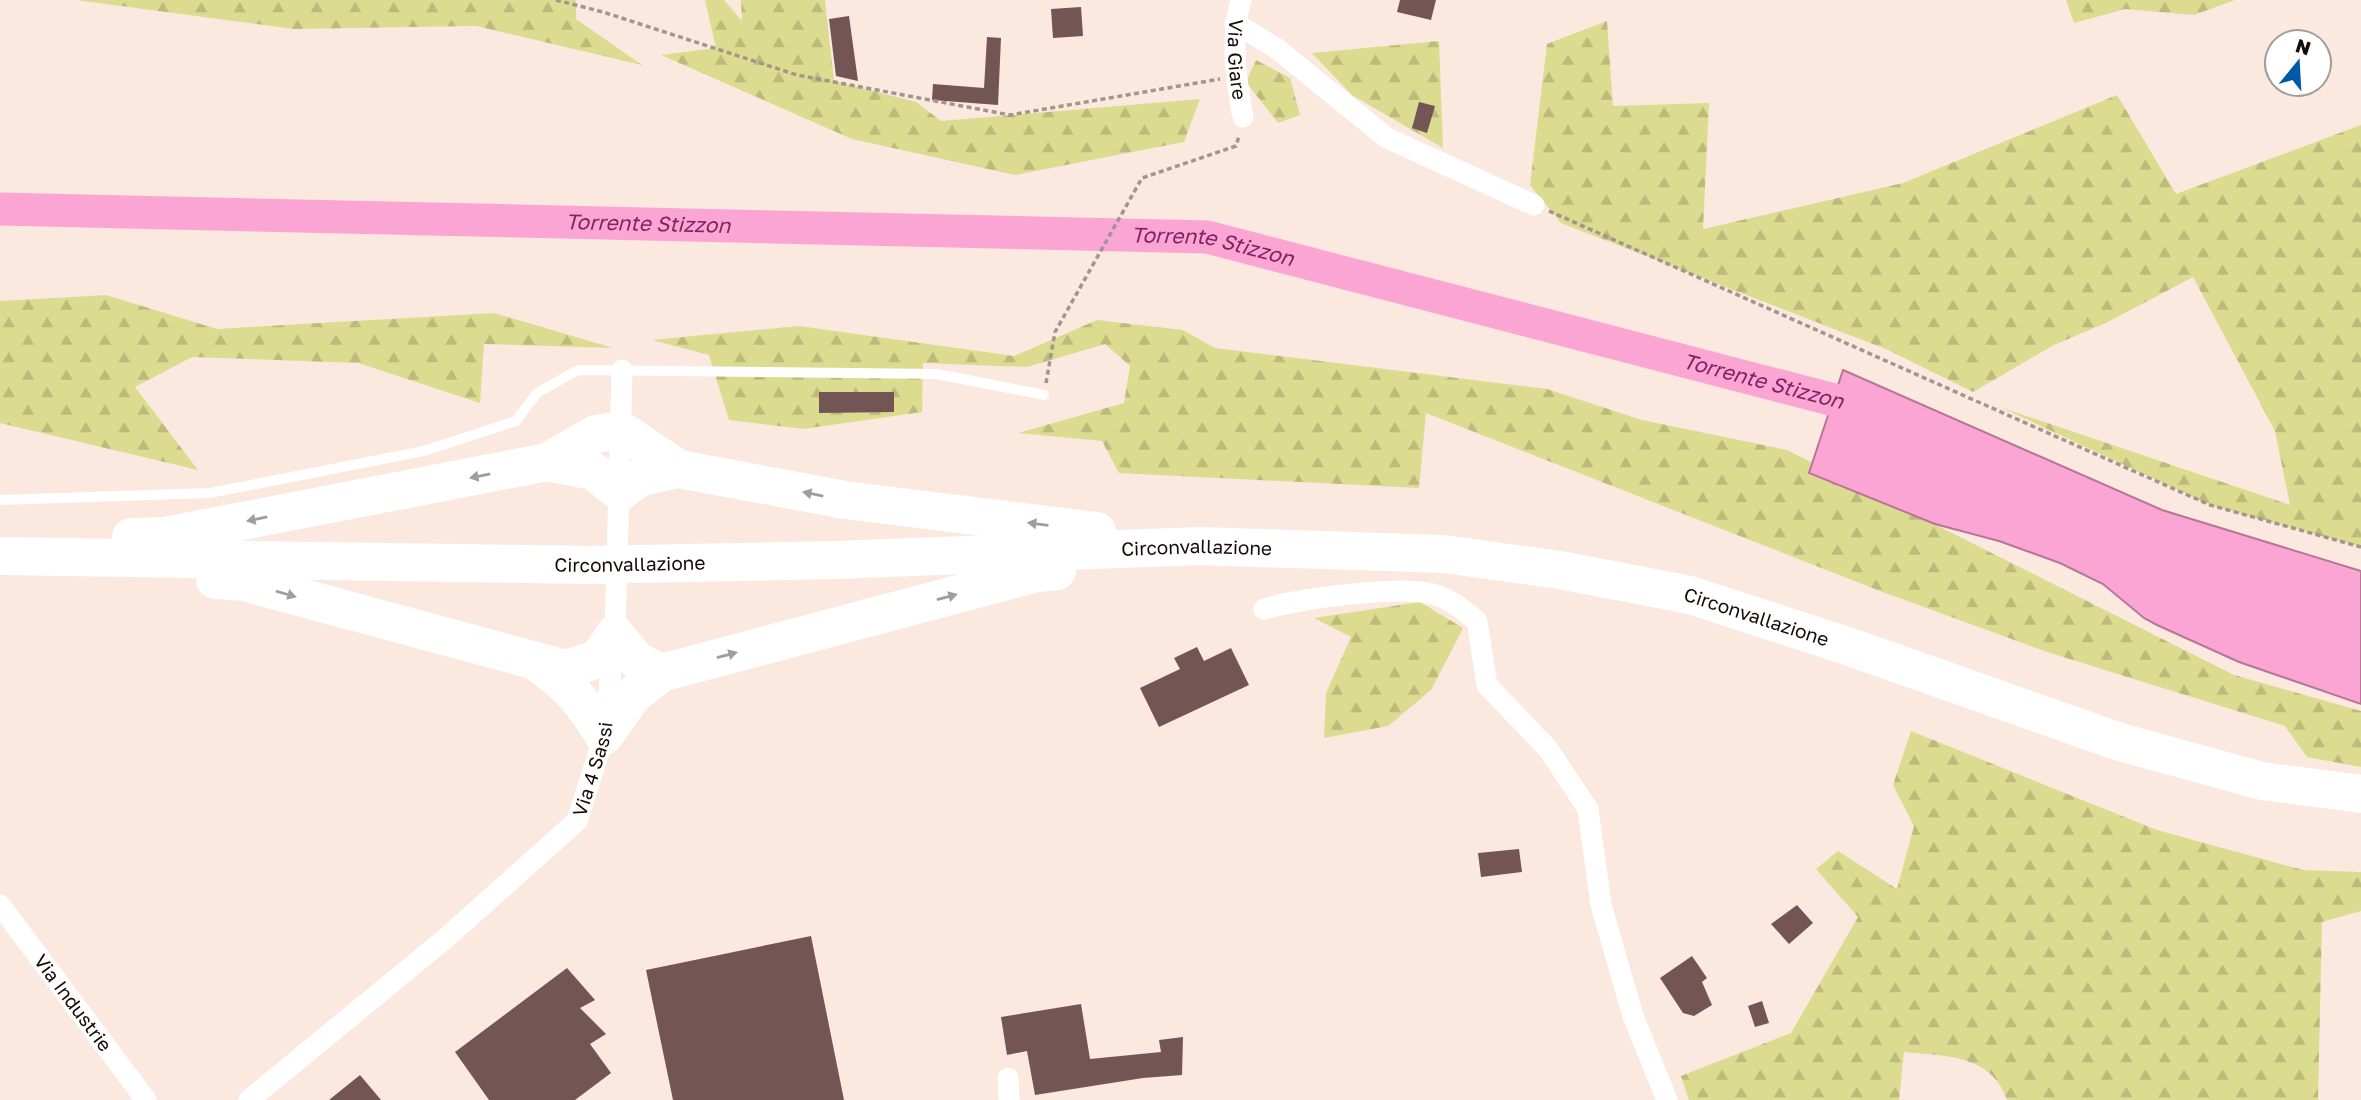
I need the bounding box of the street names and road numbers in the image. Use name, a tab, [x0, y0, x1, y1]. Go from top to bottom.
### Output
street label: Via Giare	[1224, 18, 1252, 101]
street label: Circonvallazione	[1121, 534, 1272, 560]
street label: Circonvallazione	[554, 551, 706, 576]
street label: Circonvallazione	[1681, 582, 1832, 650]
street label: Via 4 Sassi	[567, 721, 616, 819]
street label: Via Industrie	[30, 949, 117, 1055]

